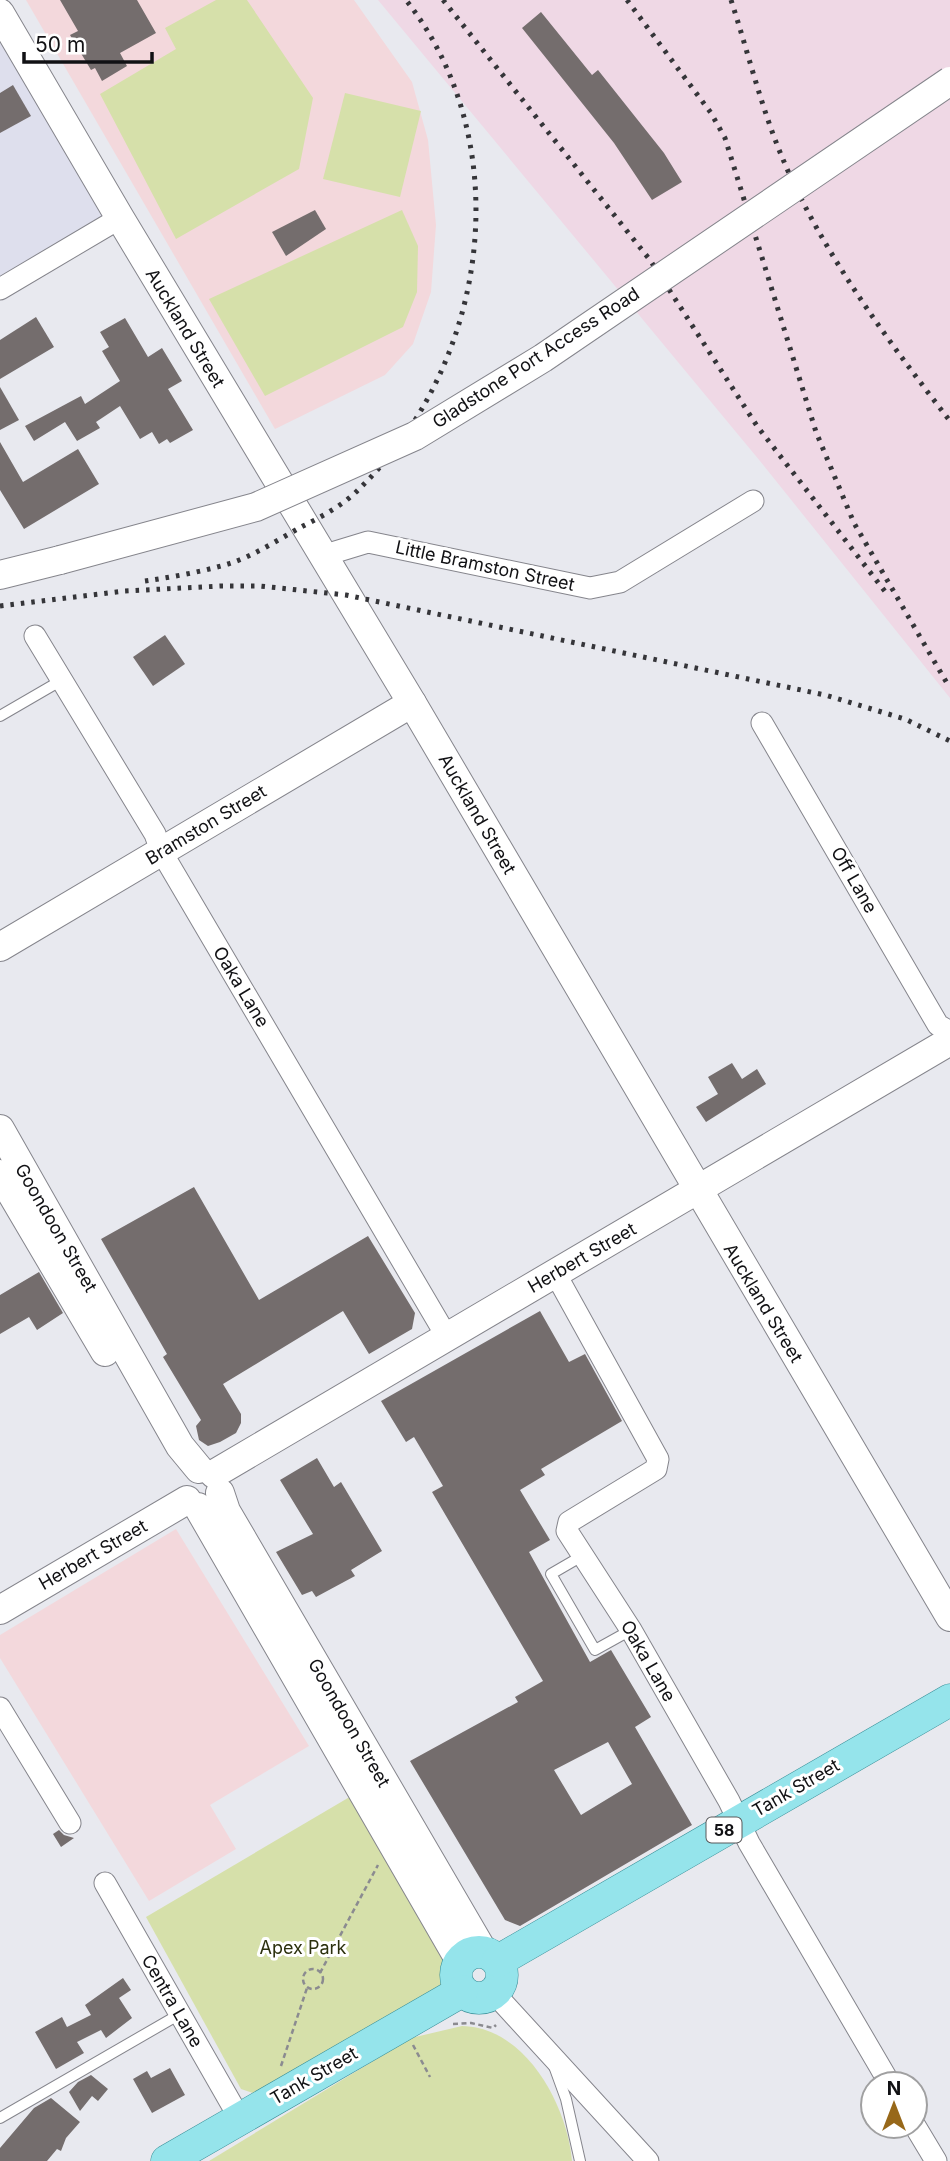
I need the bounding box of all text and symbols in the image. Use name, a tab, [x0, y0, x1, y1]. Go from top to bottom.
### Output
scale bar	[24, 21, 152, 65]
text: 50 m	[35, 32, 85, 57]
street label: Auckland Street	[142, 264, 229, 391]
street label: Gladstone Port Access Road	[428, 283, 643, 432]
street label: Little Bramston Street	[394, 536, 577, 595]
street label: Auckland Street	[435, 750, 520, 878]
street label: Bramston Street	[142, 780, 270, 869]
street label: Off Lane	[827, 843, 882, 917]
street label: Oaka Lane	[209, 943, 274, 1031]
street label: Goondoon Street	[11, 1160, 102, 1296]
street label: Herbert Street	[524, 1218, 640, 1297]
street label: Auckland Street	[720, 1239, 807, 1366]
street label: Herbert Street	[35, 1515, 151, 1594]
street label: Oaka Lane	[617, 1616, 680, 1705]
street label: Goondoon Street	[304, 1655, 395, 1791]
street label: Tank Street	[749, 1754, 843, 1821]
road number: 58	[706, 1818, 742, 1842]
park label: Apex Park	[260, 1937, 347, 1958]
street label: Centra Lane	[137, 1951, 207, 2051]
street label: Tank Street	[267, 2042, 361, 2109]
north arrow	[859, 2070, 929, 2140]
text: N	[887, 2077, 901, 2100]

